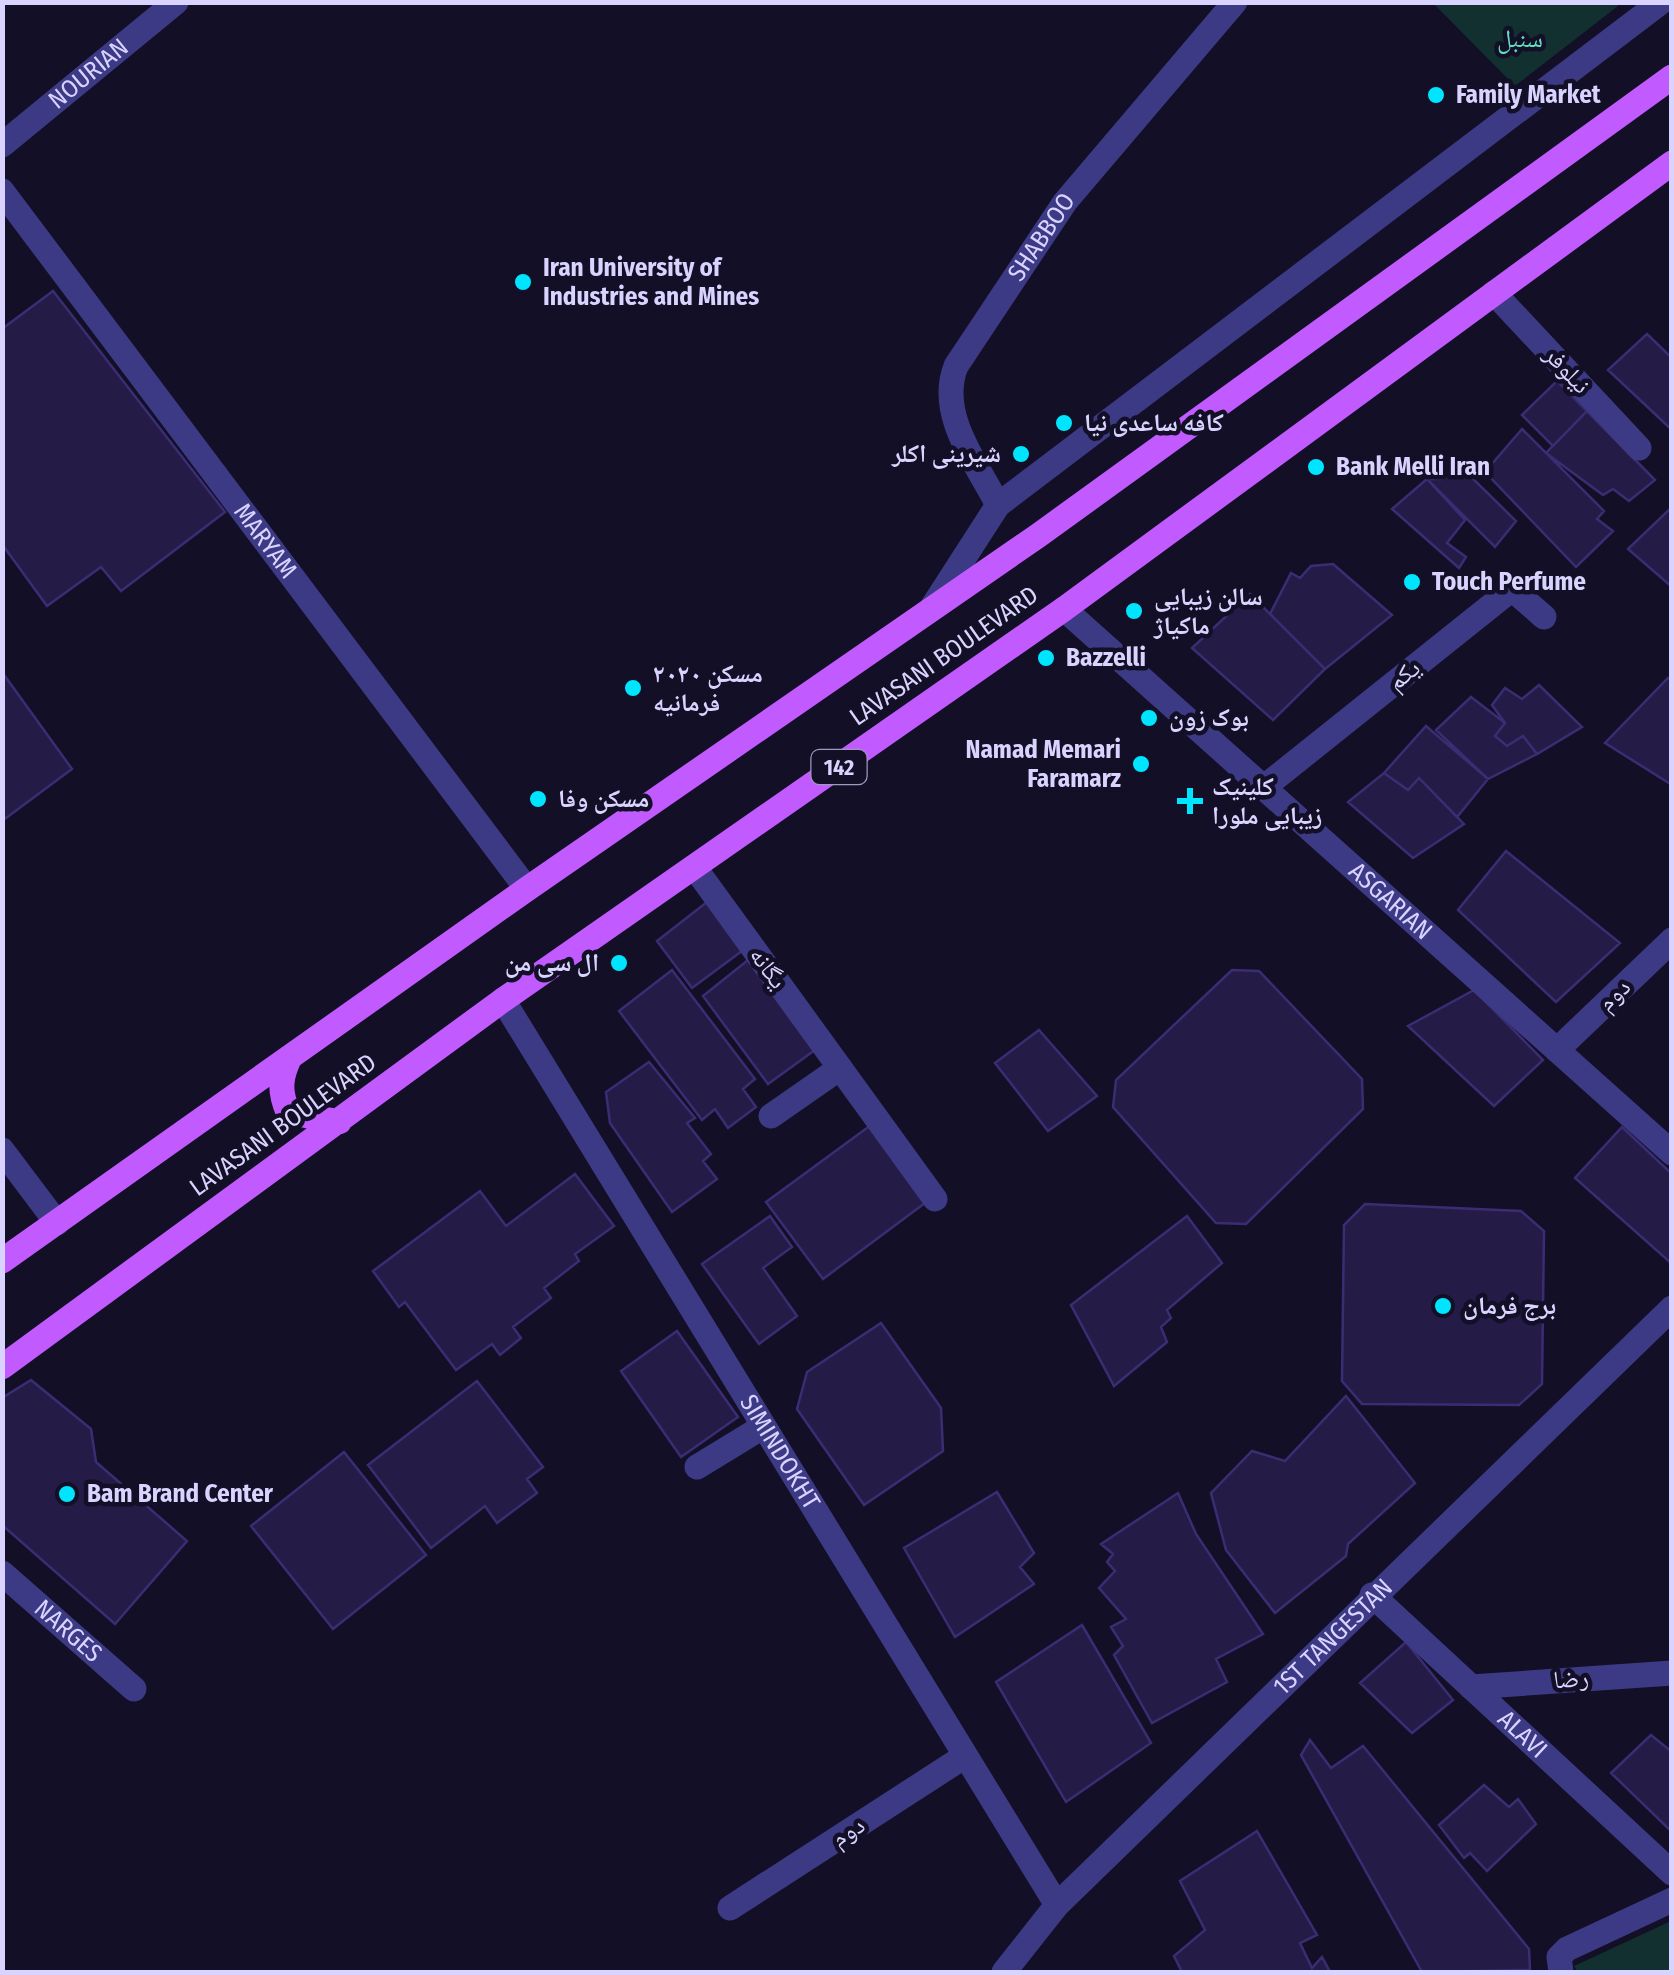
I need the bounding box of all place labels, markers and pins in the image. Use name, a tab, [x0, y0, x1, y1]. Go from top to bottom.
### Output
place label: Family Market	[1456, 80, 1602, 110]
marker: Family Market	[1425, 84, 1447, 106]
place label: Iran University of Industries and Mines	[543, 253, 759, 312]
marker: Iran University of Industries and Mines	[512, 271, 534, 293]
place label: کافه ساعدی نیا	[1084, 408, 1224, 438]
marker: کافه ساعدی نیا	[1053, 412, 1075, 434]
place label: شیرینی اکلر	[891, 439, 1001, 469]
marker: شیرینی اکلر	[1010, 443, 1032, 465]
place label: Bank Melli Iran	[1336, 452, 1490, 482]
marker: Bank Melli Iran	[1305, 456, 1327, 478]
place label: Touch Perfume	[1432, 567, 1586, 597]
marker: Touch Perfume	[1401, 571, 1423, 593]
place label: سالن زیبایی ماکیاژ	[1153, 582, 1263, 641]
marker: سالن زیبایی ماکیاژ	[1123, 600, 1145, 622]
place label: Bazzelli	[1066, 643, 1146, 673]
marker: Bazzelli	[1035, 647, 1057, 669]
place label: مسکن ۲۰۲۰ فرمانیه	[653, 659, 763, 718]
marker: مسکن ۲۰۲۰ فرمانیه	[622, 677, 644, 699]
place label: بوک زون	[1169, 703, 1249, 733]
marker: بوک زون	[1138, 707, 1160, 729]
place label: Namad Memari Faramarz	[965, 735, 1122, 794]
marker: Namad Memari Faramarz	[1130, 753, 1152, 775]
place label: کلینیک زیبایی ملورا	[1212, 772, 1322, 831]
place label: مسکن وفا	[558, 784, 649, 814]
marker: مسکن وفا	[527, 788, 549, 810]
marker: کلینیک زیبایی ملورا	[1177, 788, 1203, 814]
place label: ال سی من	[505, 948, 599, 978]
marker: ال سی من	[608, 952, 630, 974]
place label: برج فرمان	[1463, 1291, 1556, 1321]
marker: برج فرمان	[1432, 1295, 1454, 1317]
place label: Bam Brand Center	[87, 1479, 274, 1509]
marker: Bam Brand Center	[56, 1483, 78, 1505]

